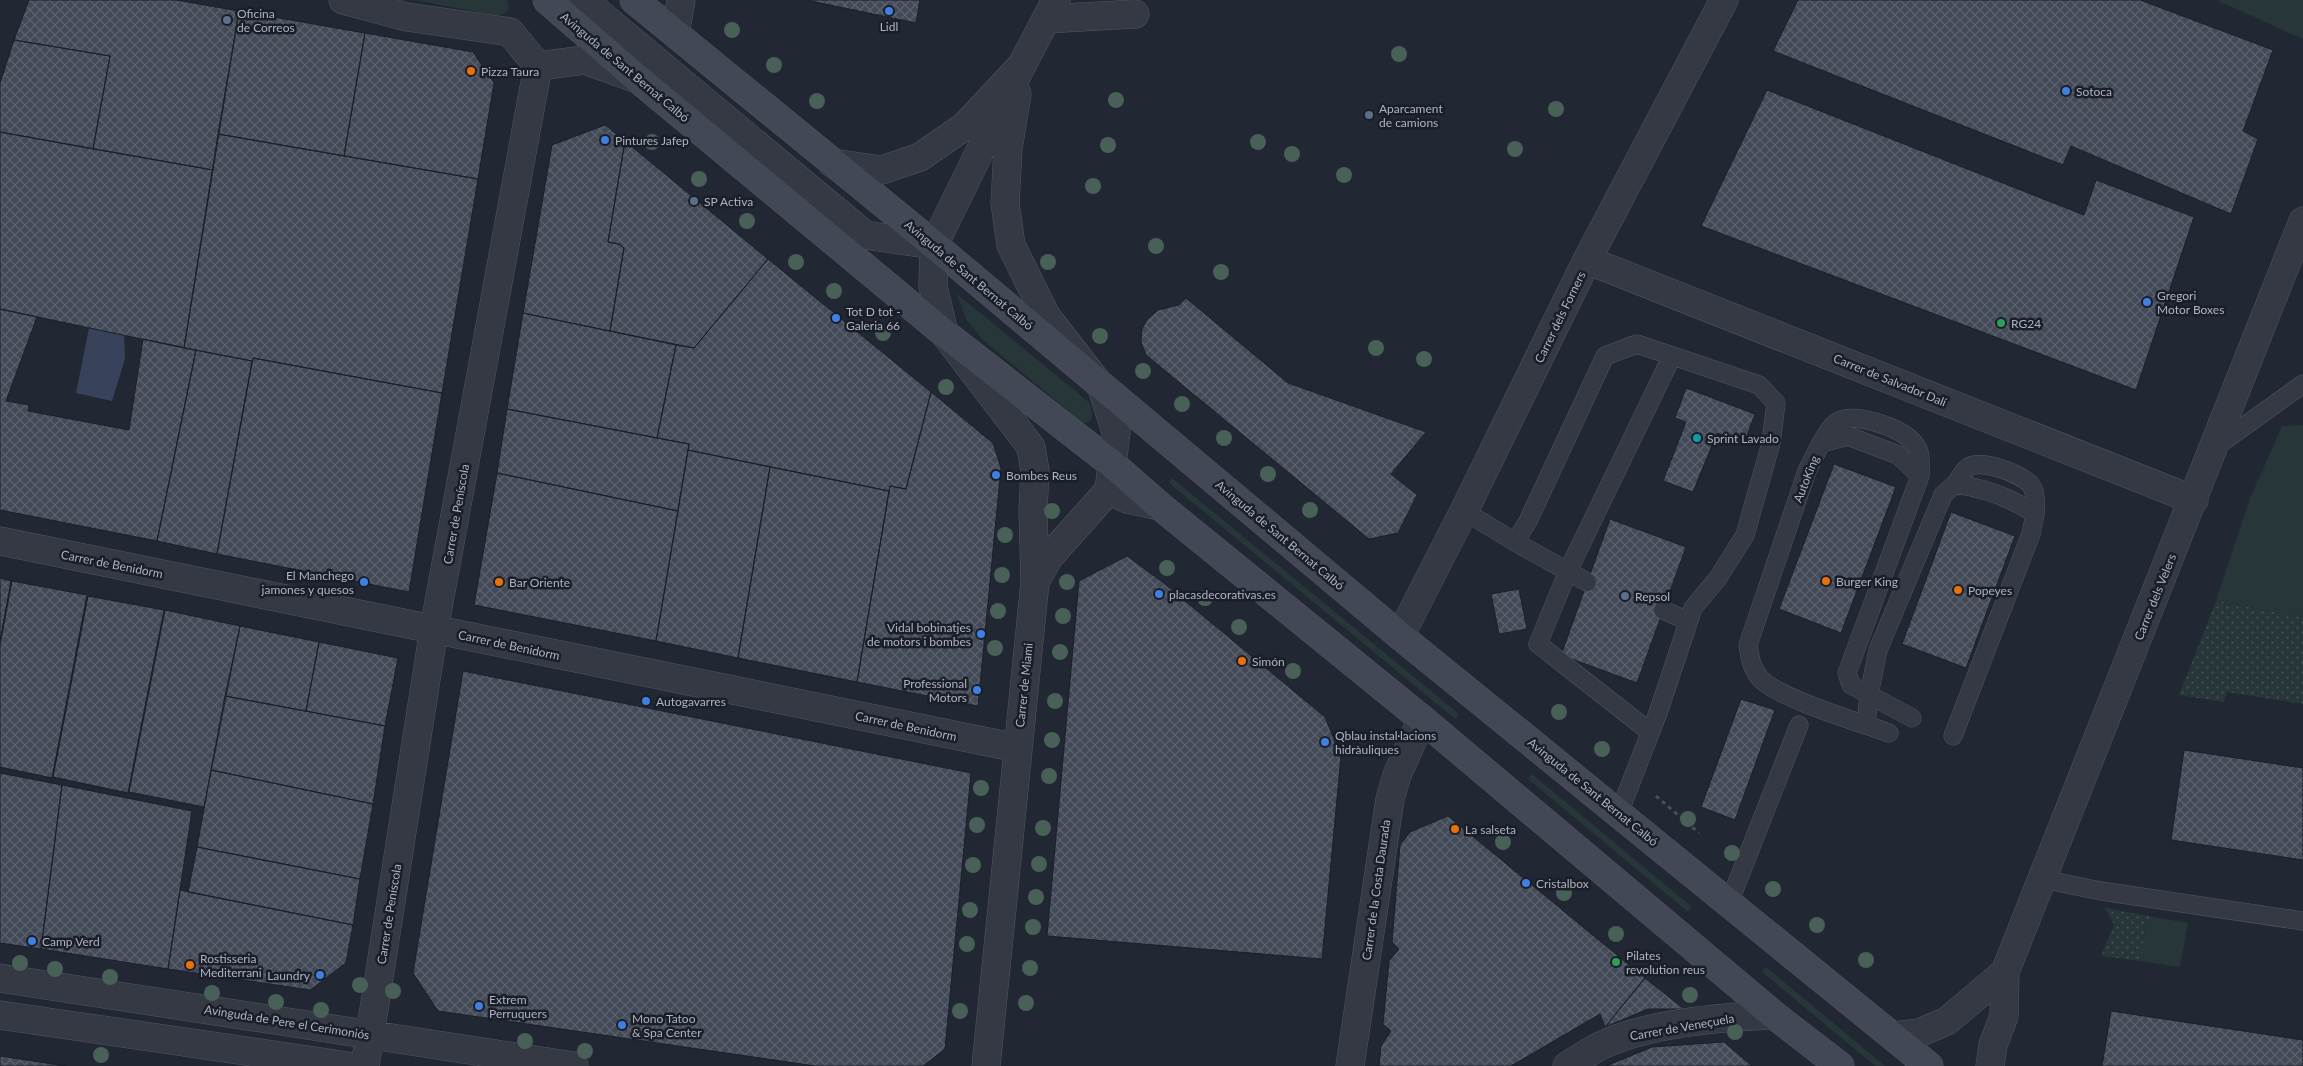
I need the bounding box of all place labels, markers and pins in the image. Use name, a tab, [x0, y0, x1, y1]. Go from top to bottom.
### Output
marker: Lidl	[883, 5, 895, 17]
place label: Oficina de Correos	[237, 6, 295, 35]
marker: Oficina de Correos	[221, 14, 233, 26]
place label: Lidl	[880, 19, 898, 34]
place label: Pizza Taura	[481, 64, 539, 79]
marker: Pizza Taura	[465, 65, 477, 77]
place label: Sotoca	[2076, 84, 2112, 99]
marker: Sotoca	[2060, 85, 2072, 97]
place label: Aparcament de camions	[1379, 101, 1443, 130]
marker: Aparcament de camions	[1363, 109, 1375, 121]
place label: Pintures Jafep	[615, 133, 689, 148]
marker: Pintures Jafep	[599, 134, 611, 146]
place label: SP Activa	[704, 194, 753, 209]
marker: SP Activa	[688, 195, 700, 207]
place label: Gregori Motor Boxes	[2157, 288, 2224, 317]
marker: Gregori Motor Boxes	[2141, 296, 2153, 308]
place label: Tot D tot - Galeria 66	[846, 304, 901, 333]
marker: Tot D tot - Galeria 66	[830, 312, 842, 324]
place label: RG24	[2011, 316, 2041, 331]
marker: RG24	[1995, 317, 2007, 329]
place label: Sprint Lavado	[1707, 431, 1779, 446]
marker: Sprint Lavado	[1691, 432, 1703, 444]
place label: Bombes Reus	[1006, 468, 1077, 483]
marker: Bombes Reus	[990, 469, 1002, 481]
place label: El Manchego jamones y quesos	[261, 568, 354, 597]
place label: Burger King	[1836, 574, 1898, 589]
place label: Bar Oriente	[509, 575, 570, 590]
marker: Burger King	[1820, 575, 1832, 587]
marker: El Manchego jamones y quesos	[358, 576, 370, 588]
marker: Bar Oriente	[493, 576, 505, 588]
place label: Popeyes	[1968, 583, 2012, 598]
marker: Popeyes	[1952, 584, 1964, 596]
place label: placasdecorativas.es	[1169, 587, 1276, 602]
marker: placasdecorativas.es	[1153, 588, 1165, 600]
place label: Repsol	[1635, 589, 1670, 604]
marker: Repsol	[1619, 590, 1631, 602]
place label: Vidal bobinatjes de motors i bombes	[867, 620, 971, 649]
marker: Vidal bobinatjes de motors i bombes	[975, 628, 987, 640]
place label: Simón	[1252, 654, 1285, 669]
marker: Simón	[1236, 655, 1248, 667]
place label: Professional Motors	[903, 676, 967, 705]
marker: Professional Motors	[971, 684, 983, 696]
place label: Autogavarres	[656, 694, 726, 709]
marker: Autogavarres	[640, 695, 652, 707]
place label: Qblau instal·lacions hidràuliques	[1335, 728, 1436, 757]
marker: Qblau instal·lacions hidràuliques	[1319, 736, 1331, 748]
place label: La salseta	[1465, 822, 1516, 837]
marker: La salseta	[1449, 823, 1461, 835]
place label: Cristalbox	[1536, 876, 1589, 891]
marker: Cristalbox	[1520, 877, 1532, 889]
place label: Camp Verd	[42, 934, 100, 949]
marker: Camp Verd	[26, 935, 38, 947]
place label: Pilates revolution reus	[1626, 948, 1705, 977]
place label: Rostisseria Mediterrani	[200, 951, 262, 980]
marker: Pilates revolution reus	[1610, 956, 1622, 968]
marker: Rostisseria Mediterrani	[184, 959, 196, 971]
place label: Laundry	[267, 968, 311, 983]
marker: Laundry	[314, 969, 326, 981]
place label: Extrem Perruquers	[489, 992, 547, 1021]
marker: Extrem Perruquers	[473, 1000, 485, 1012]
place label: Mono Tatoo & Spa Center	[632, 1011, 702, 1040]
marker: Mono Tatoo & Spa Center	[616, 1019, 628, 1031]

